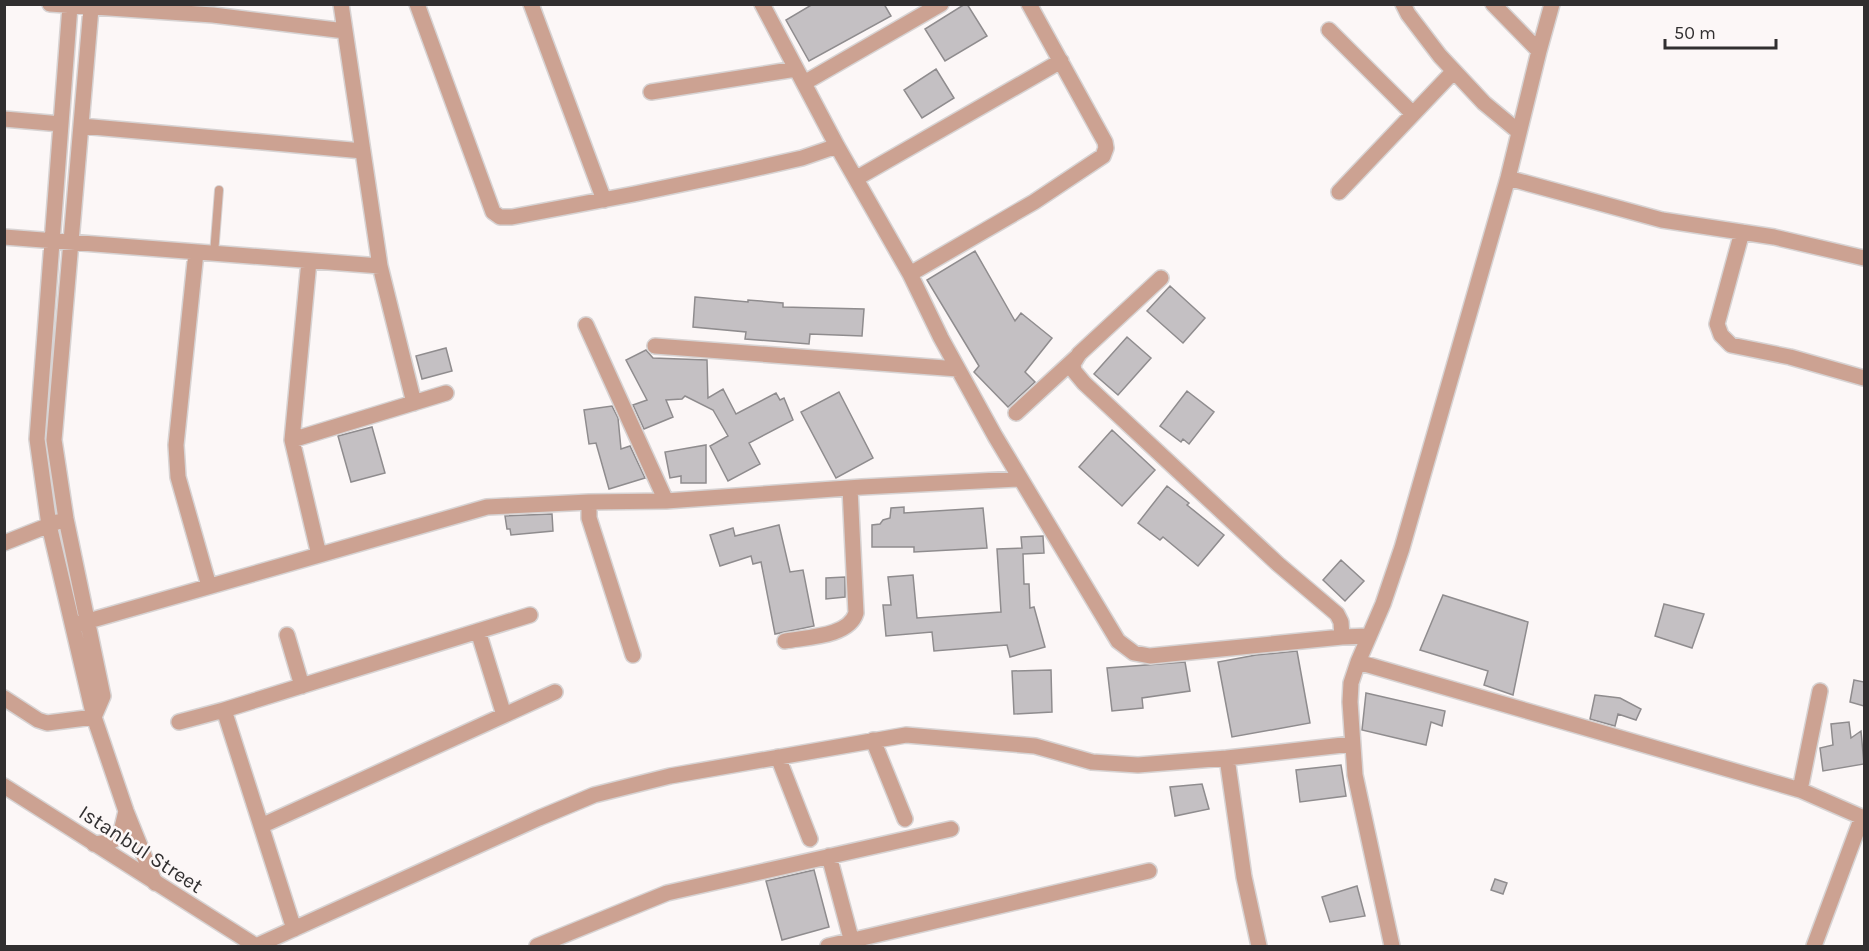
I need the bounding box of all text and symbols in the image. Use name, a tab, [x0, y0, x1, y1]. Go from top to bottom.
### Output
scale bar	[1665, 12, 1776, 50]
text: 50 m	[1674, 22, 1716, 44]
street label: Istanbul Street	[75, 800, 207, 898]

